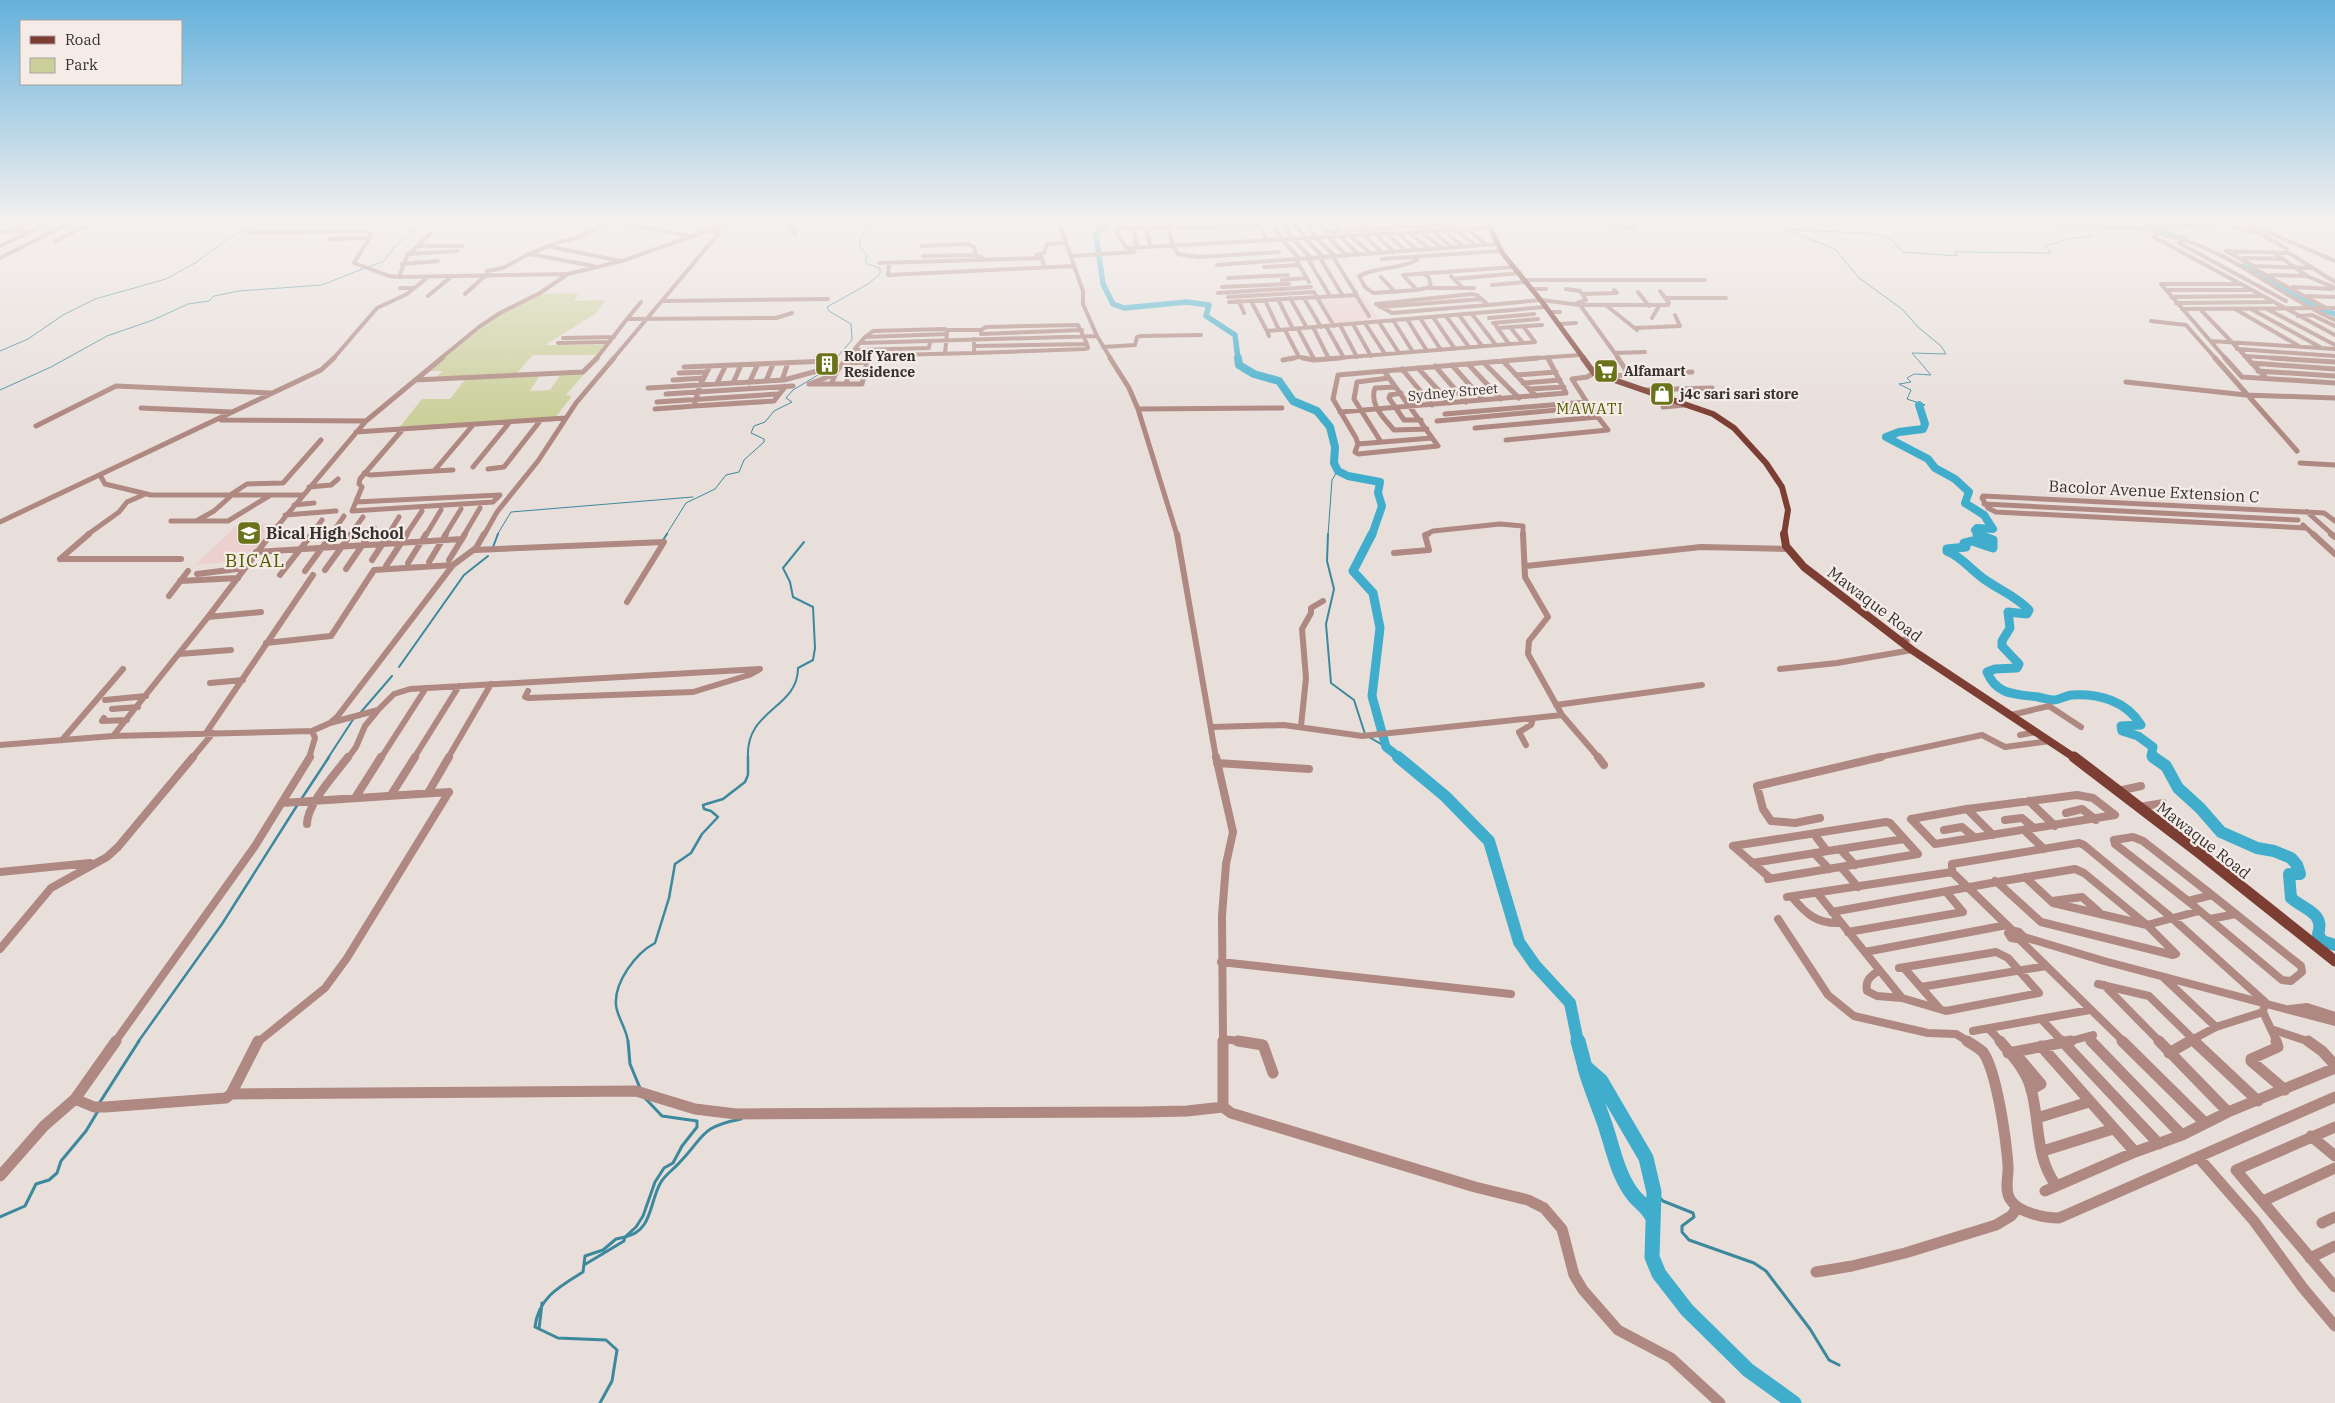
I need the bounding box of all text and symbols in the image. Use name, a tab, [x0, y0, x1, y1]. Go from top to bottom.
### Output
legend	[20, 20, 182, 85]
text: Road	[65, 30, 101, 49]
text: Park	[65, 55, 98, 74]
place label: Rolf Yaren Residence	[844, 347, 916, 381]
building icon: Rolf Yaren Residence	[814, 351, 840, 377]
supermarket icon: Alfamart	[1593, 358, 1619, 384]
place label: Alfamart	[1624, 362, 1686, 380]
street label: Sydney Street	[1407, 379, 1499, 405]
shop icon: j4c sari sari store	[1649, 381, 1675, 407]
place label: j4c sari sari store	[1678, 385, 1799, 403]
district label: MAWATI	[1556, 399, 1624, 418]
street label: Bacolor Avenue Extension C	[2048, 475, 2260, 507]
school or university icon: Bical High School	[236, 520, 262, 546]
place label: Bical High School	[266, 523, 404, 543]
district label: BICAL	[225, 548, 285, 572]
street label: Mawaque Road	[1824, 562, 1927, 646]
street label: Mawaque Road	[2153, 797, 2255, 883]

